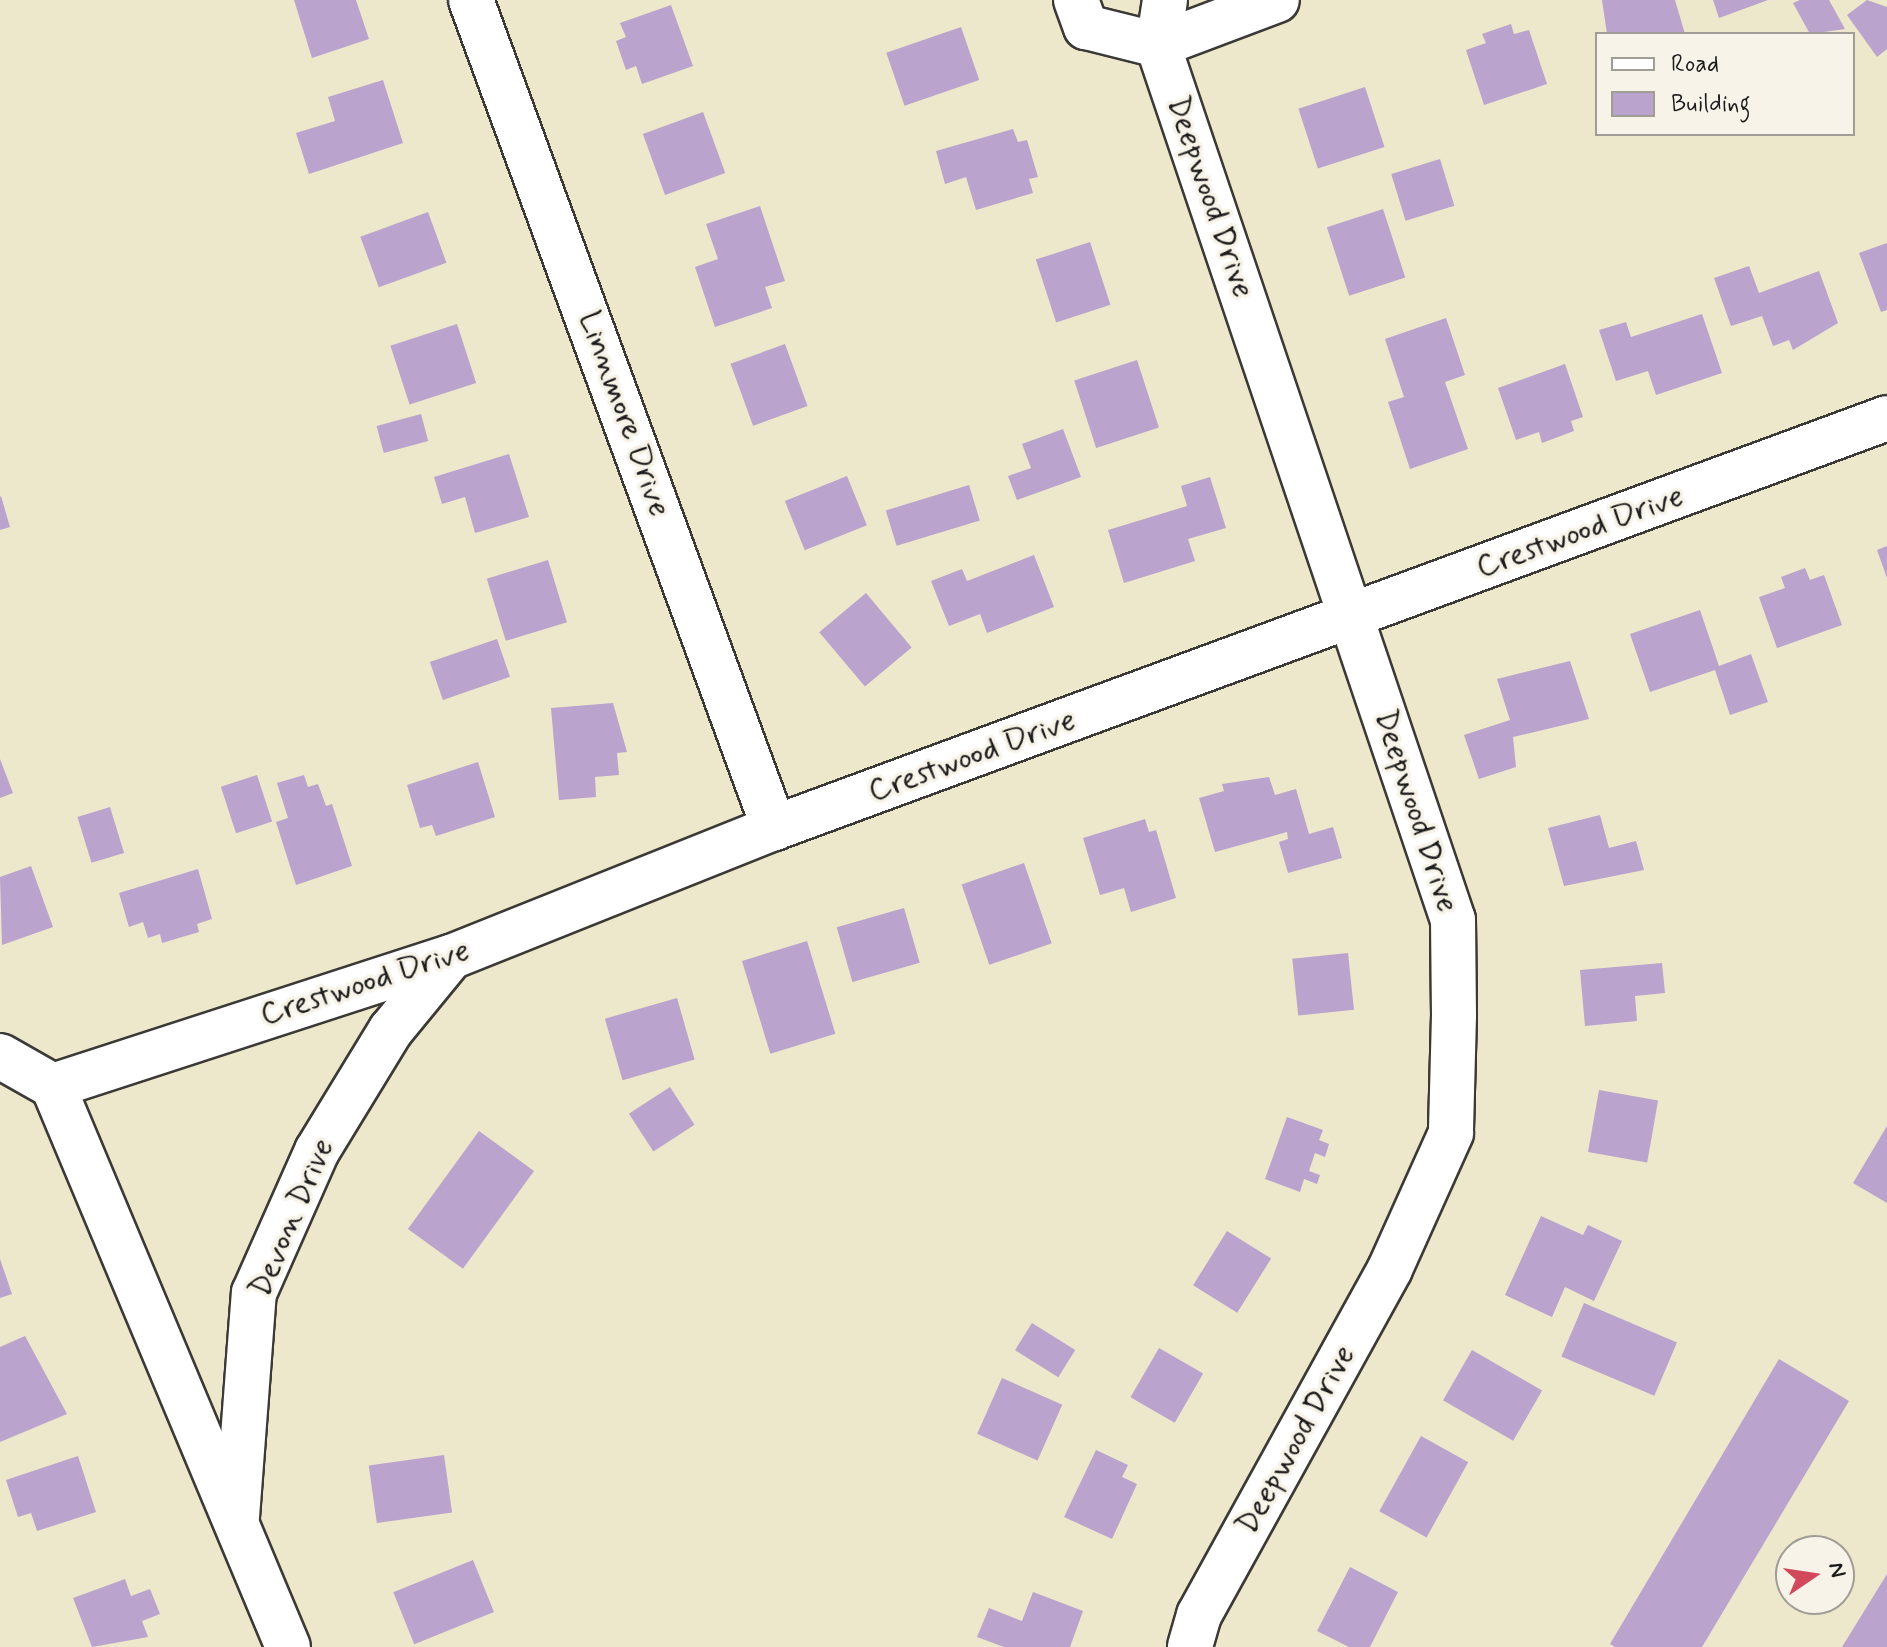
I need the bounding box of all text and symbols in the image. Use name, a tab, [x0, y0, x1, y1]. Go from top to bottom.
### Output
legend	[1595, 32, 1855, 136]
text: Road	[1671, 49, 1719, 80]
text: Building	[1671, 89, 1751, 120]
street label: Deepwood Drive	[1158, 92, 1262, 302]
street label: Linnmore Drive	[570, 307, 678, 521]
street label: Crestwood Drive	[1472, 477, 1688, 587]
street label: Crestwood Drive	[864, 701, 1080, 811]
street label: Deepwood Drive	[1365, 706, 1467, 916]
street label: Crestwood Drive	[257, 932, 473, 1034]
street label: Devon Drive	[241, 1133, 343, 1303]
street label: Deepwood Drive	[1229, 1339, 1363, 1541]
north arrow	[1775, 1535, 1855, 1615]
text: N	[1821, 1560, 1852, 1580]

